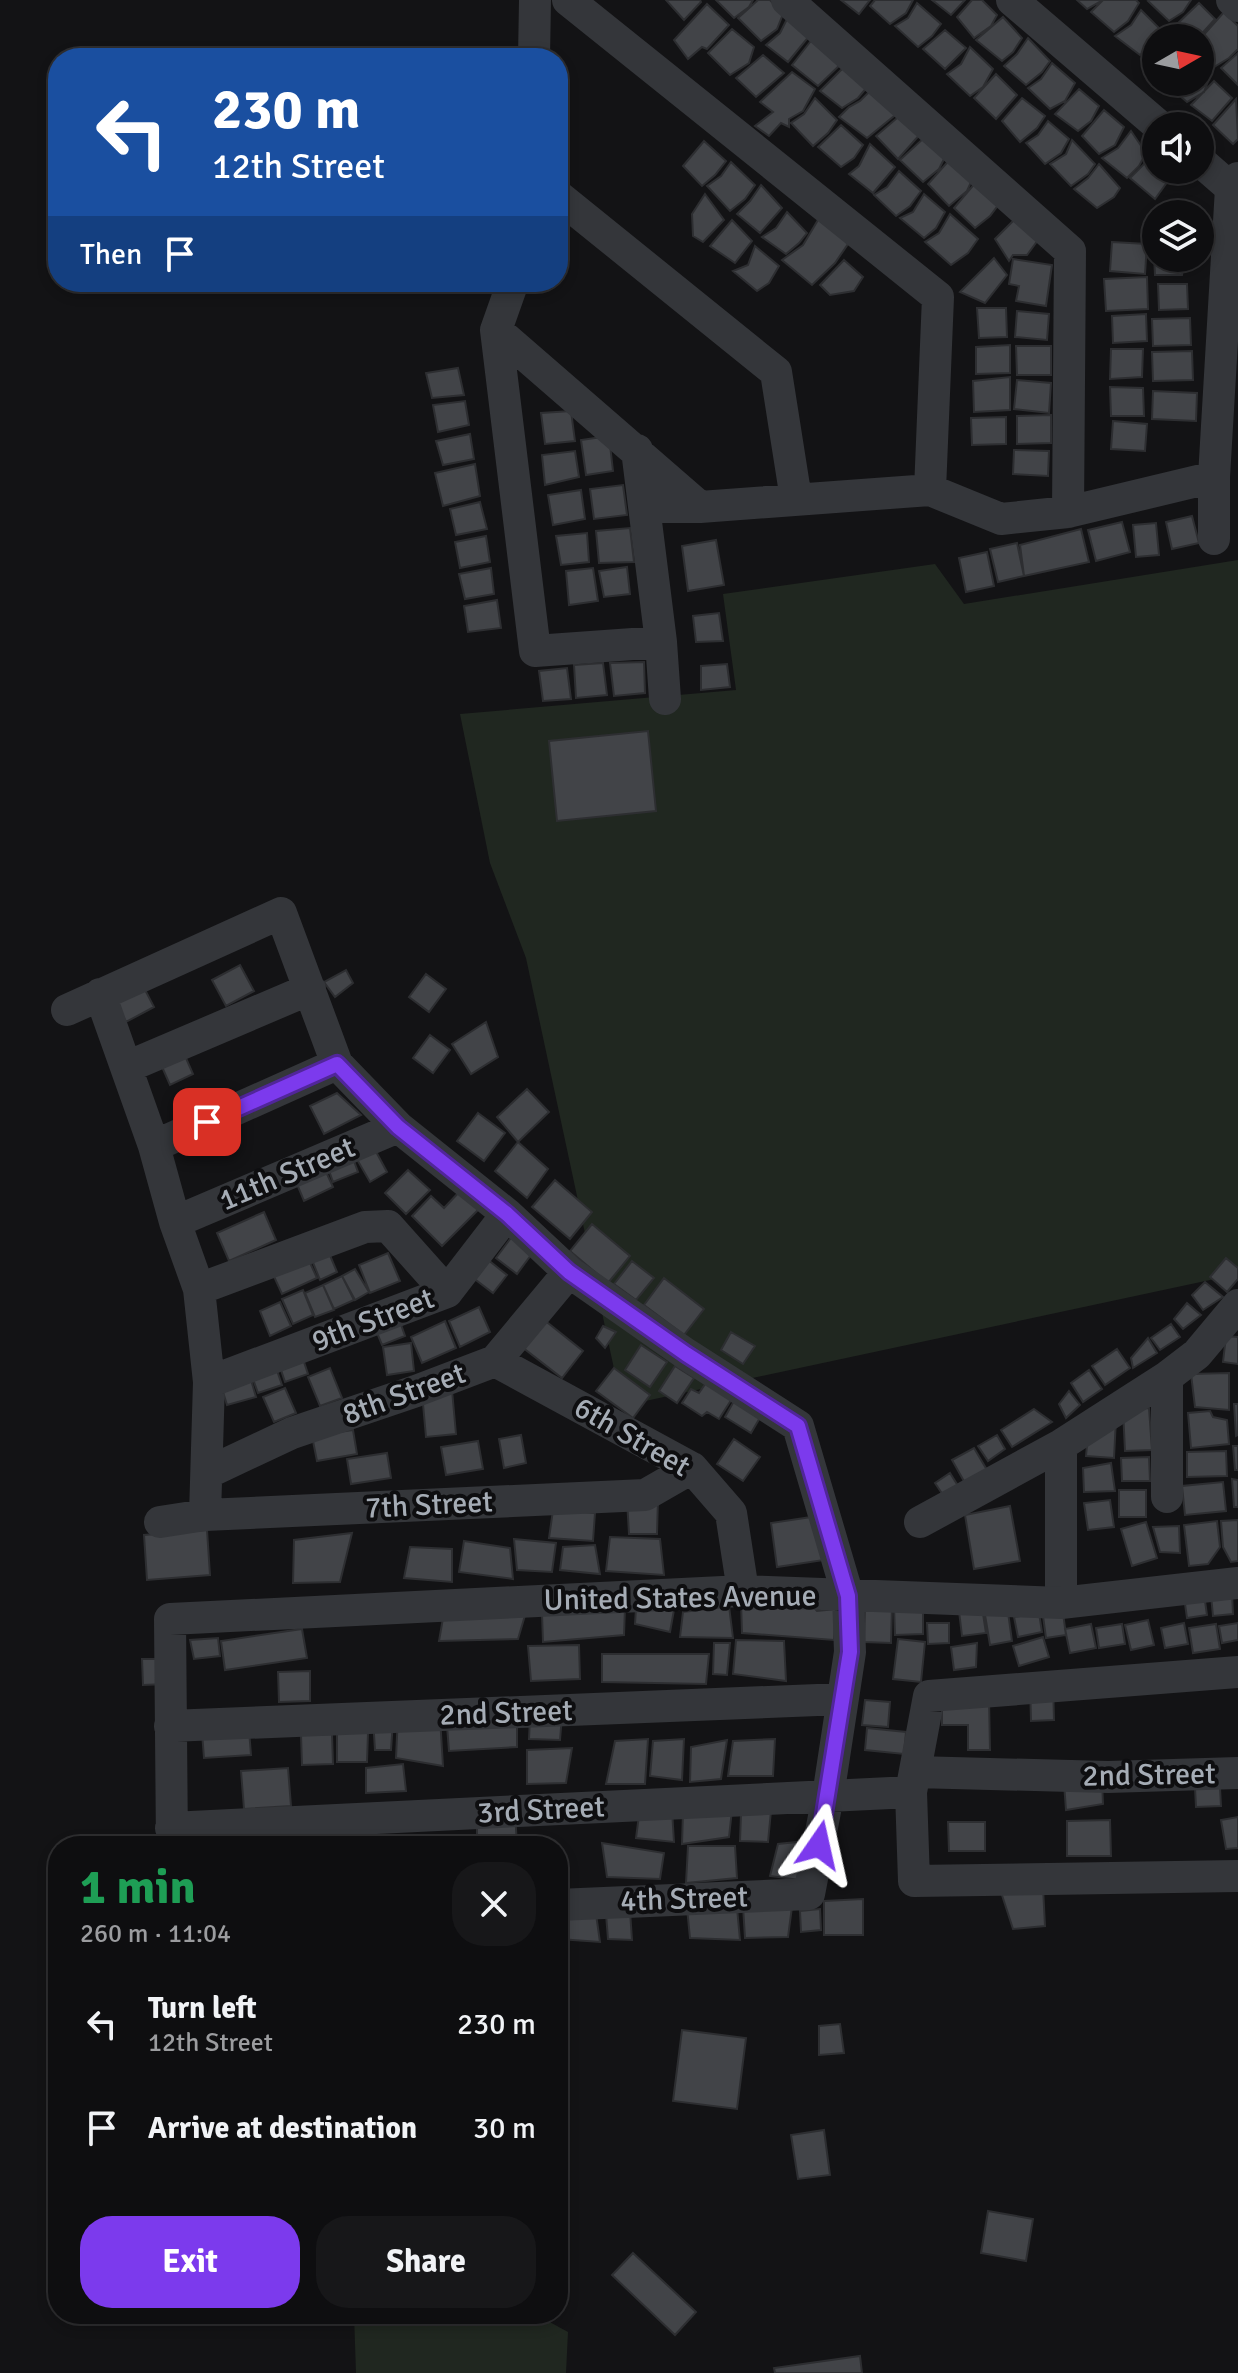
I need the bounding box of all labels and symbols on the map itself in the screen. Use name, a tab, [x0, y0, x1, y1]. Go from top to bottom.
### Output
north arrow	[1142, 24, 1214, 96]
pin	[173, 1088, 241, 1156]
street label: 11th Street	[213, 1129, 361, 1219]
street label: 9th Street	[307, 1280, 439, 1360]
street label: 8th Street	[338, 1355, 470, 1433]
street label: 6th Street	[567, 1389, 697, 1485]
street label: 7th Street	[364, 1483, 494, 1527]
street label: United States Avenue	[543, 1577, 817, 1619]
street label: 2nd Street	[439, 1692, 573, 1734]
street label: 2nd Street	[1082, 1755, 1216, 1795]
street label: 3rd Street	[476, 1788, 606, 1832]
position arrow	[777, 1803, 861, 1887]
street label: 4th Street	[619, 1878, 749, 1920]

